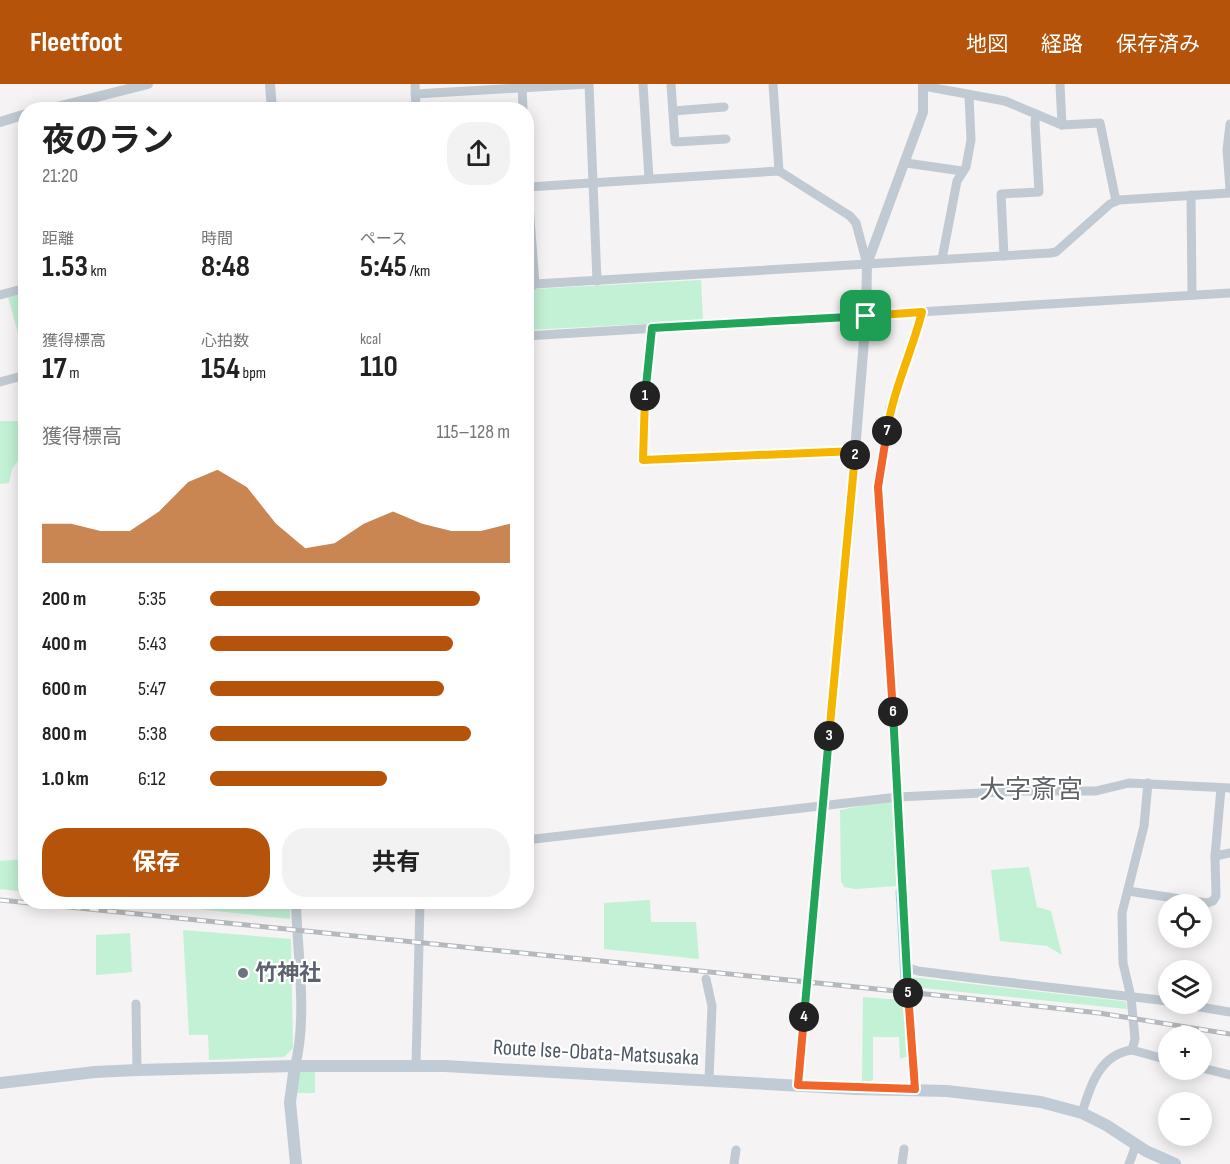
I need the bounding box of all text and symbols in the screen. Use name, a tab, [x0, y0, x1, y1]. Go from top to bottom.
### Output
text: Fleetfoot	[30, 26, 122, 59]
text: 地図	[966, 32, 1008, 57]
text: 経路	[1041, 32, 1083, 57]
text: 保存済み	[1116, 32, 1200, 57]
text: 夜のラン	[42, 121, 174, 161]
button: share	[447, 122, 510, 185]
text: 21:20	[42, 164, 78, 188]
text: 距離	[42, 230, 74, 249]
text: 時間	[201, 230, 233, 249]
text: ペース	[360, 230, 407, 249]
text: 1.53	[42, 249, 88, 285]
text: 8:48	[201, 249, 250, 285]
text: 5:45	[360, 249, 407, 285]
text: km	[88, 262, 107, 281]
text: /km	[407, 262, 430, 281]
pin	[840, 290, 891, 341]
icon: arrive	[849, 299, 882, 332]
text: kcal	[360, 330, 381, 349]
text: 獲得標高	[42, 332, 106, 351]
text: 心拍数	[201, 332, 249, 351]
text: 110	[360, 349, 398, 385]
text: 17	[42, 351, 67, 387]
text: 154	[201, 351, 240, 387]
text: m	[67, 364, 79, 383]
text: bpm	[240, 364, 266, 383]
pin: 1	[630, 381, 660, 411]
text: 1	[642, 386, 648, 405]
pin: 7	[872, 416, 902, 446]
text: 115–128 m	[437, 420, 510, 444]
text: 7	[884, 421, 890, 440]
text: 獲得標高	[42, 425, 122, 449]
pin: 2	[840, 440, 870, 470]
text: 2	[851, 445, 859, 464]
text: 200 m	[42, 587, 86, 611]
text: 5:35	[138, 587, 166, 611]
text: 400 m	[42, 632, 87, 656]
text: 5:43	[138, 632, 167, 656]
text: 600 m	[42, 677, 87, 701]
text: 5:47	[138, 677, 166, 701]
pin: 6	[878, 697, 908, 727]
text: 6	[889, 702, 897, 721]
pin: 3	[814, 721, 844, 751]
text: 800 m	[42, 722, 87, 746]
text: 5:38	[138, 722, 167, 746]
text: 3	[825, 726, 833, 745]
text: 1.0 km	[42, 767, 89, 791]
text: 6:12	[138, 767, 166, 791]
district label: 大字斎宮	[979, 775, 1083, 806]
button: 保存	[42, 828, 270, 897]
button: 共有	[282, 828, 510, 897]
map controls	[1158, 894, 1212, 1146]
button: locate	[1158, 894, 1212, 948]
place label: 竹神社	[255, 960, 321, 987]
button: layers	[1158, 960, 1212, 1014]
marker: 竹神社	[236, 966, 250, 980]
pin: 5	[893, 978, 923, 1008]
text: 5	[904, 983, 912, 1002]
pin: 4	[789, 1002, 819, 1032]
text: 4	[800, 1007, 808, 1026]
button: +	[1158, 1026, 1212, 1080]
street label: Route Ise-Obata-Matsusaka	[492, 1034, 700, 1072]
button: −	[1158, 1092, 1212, 1146]

